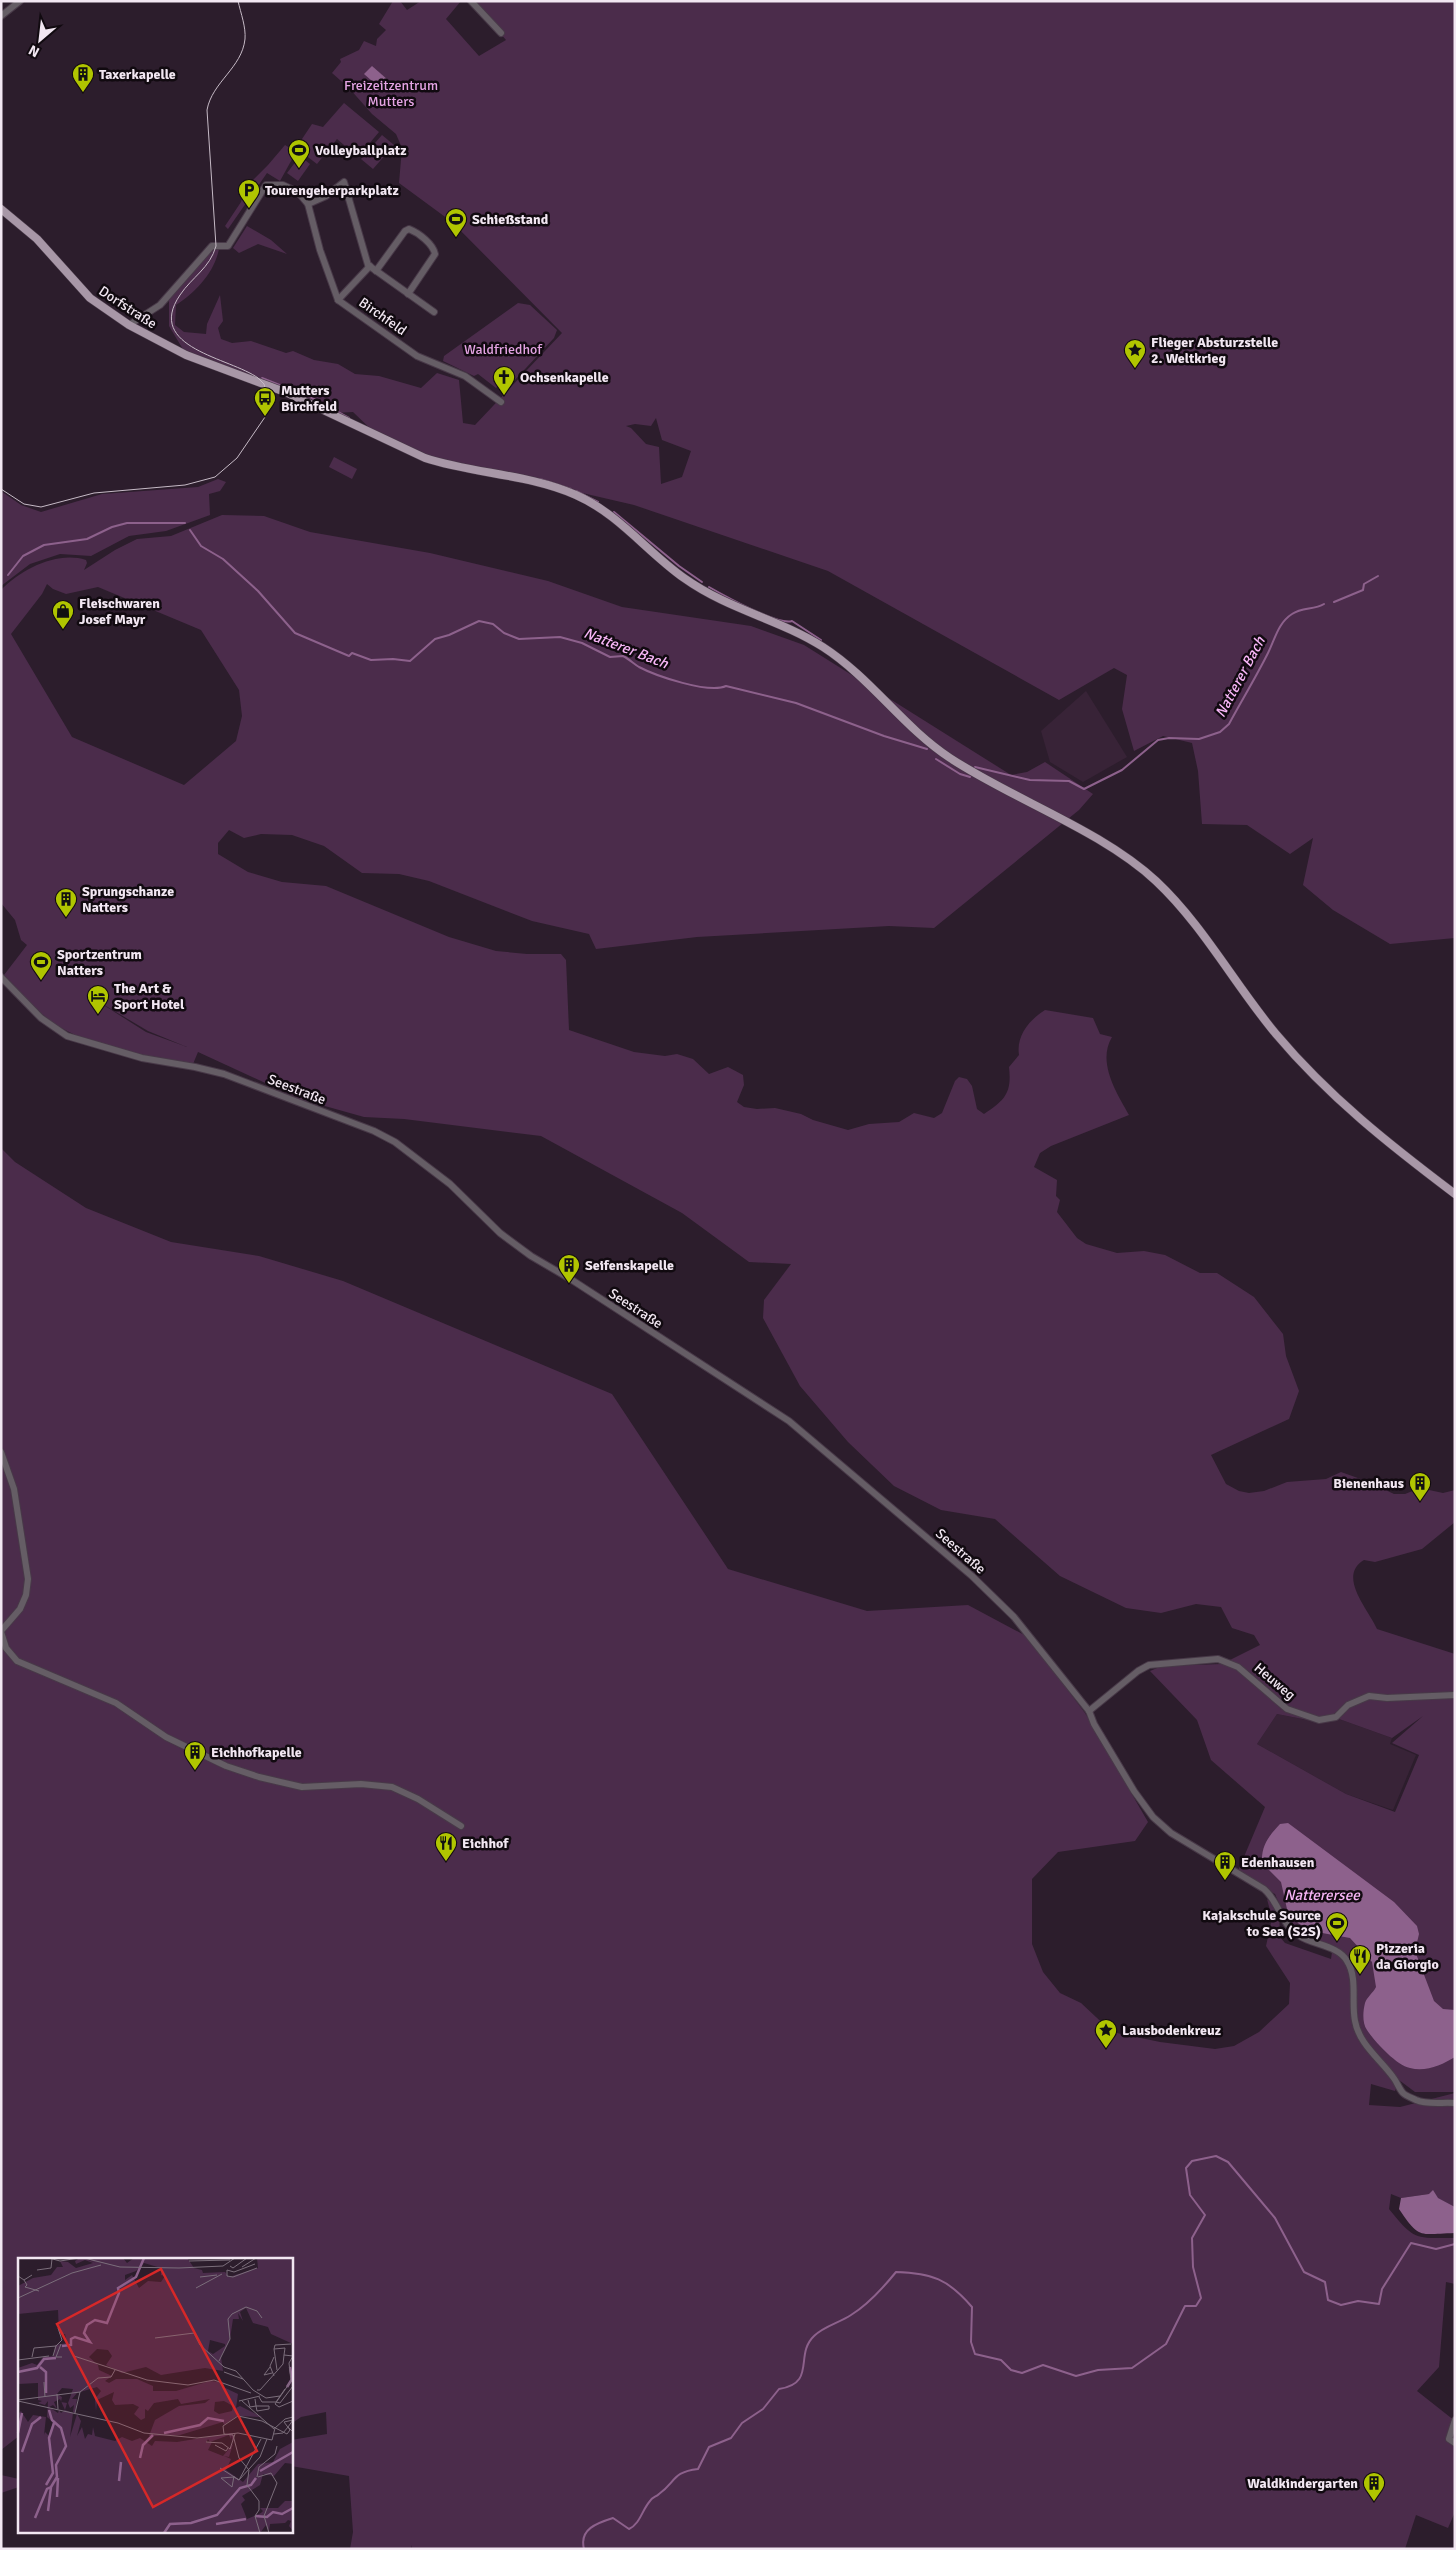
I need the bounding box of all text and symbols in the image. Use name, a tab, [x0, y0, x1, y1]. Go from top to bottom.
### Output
north arrow	[15, 15, 65, 65]
text: N	[26, 41, 42, 61]
building icon: Taxerkapelle	[71, 62, 95, 93]
place label: Taxerkapelle	[99, 66, 176, 83]
park label: Freizeitzentrum Mutters	[344, 77, 438, 110]
sports icon: Volleyballplatz	[287, 138, 311, 169]
place label: Volleyballplatz	[315, 142, 406, 159]
parking icon: Tourengeherparkplatz	[237, 178, 261, 209]
place label: Tourengeherparkplatz	[265, 182, 399, 199]
sports icon: Schießstand	[444, 207, 468, 238]
place label: Schießstand	[472, 211, 549, 228]
street label: Dorfstraße	[96, 282, 160, 332]
street label: Birchfeld	[356, 294, 410, 339]
place label: Flieger Absturzstelle 2. Weltkrieg	[1151, 334, 1278, 367]
place icon: Flieger Absturzstelle 2. Weltkrieg	[1123, 338, 1147, 369]
park label: Waldfriedhof	[464, 341, 543, 358]
church icon: Ochsenkapelle	[492, 365, 516, 396]
place label: Ochsenkapelle	[520, 369, 609, 386]
place label: Mutters Birchfeld	[281, 382, 338, 415]
bus stop icon: Mutters Birchfeld	[253, 386, 277, 417]
place label: Fleischwaren Josef Mayr	[79, 595, 160, 628]
shop icon: Fleischwaren Josef Mayr	[51, 599, 75, 630]
water label: Natterer Bach	[581, 624, 672, 673]
water label: Natterer Bach	[1211, 633, 1269, 720]
place label: Sprungschanze Natters	[82, 883, 174, 916]
building icon: Sprungschanze Natters	[54, 887, 78, 918]
place label: Sportzentrum Natters	[57, 946, 142, 979]
sports icon: Sportzentrum Natters	[29, 950, 53, 981]
place label: The Art & Sport Hotel	[114, 980, 185, 1013]
hotel icon: The Art & Sport Hotel	[86, 984, 110, 1015]
street label: Seestraße	[265, 1071, 328, 1108]
building icon: Seifenskapelle	[557, 1253, 581, 1284]
place label: Seifenskapelle	[585, 1257, 674, 1274]
street label: Seestraße	[606, 1285, 666, 1332]
building icon: Bienenhaus	[1408, 1471, 1432, 1502]
place label: Bienenhaus	[1333, 1475, 1404, 1492]
street label: Seestraße	[932, 1525, 989, 1578]
street label: Heuweg	[1251, 1659, 1299, 1703]
building icon: Eichhofkapelle	[183, 1740, 207, 1771]
place label: Eichhofkapelle	[211, 1744, 302, 1761]
restaurant icon: Eichhof	[434, 1831, 458, 1862]
place label: Eichhof	[462, 1835, 509, 1852]
building icon: Edenhausen	[1213, 1850, 1237, 1881]
place label: Edenhausen	[1241, 1854, 1315, 1871]
water label: Natterersee	[1284, 1886, 1361, 1904]
place label: Kajakschule Source to Sea (S2S)	[1202, 1907, 1321, 1940]
sports icon: Kajakschule Source to Sea (S2S)	[1325, 1911, 1349, 1942]
place label: Pizzeria da Giorgio	[1376, 1940, 1439, 1973]
restaurant icon: Pizzeria da Giorgio	[1348, 1944, 1372, 1975]
place icon: Lausbodenkreuz	[1094, 2018, 1118, 2049]
place label: Lausbodenkreuz	[1122, 2022, 1221, 2039]
inset map	[18, 2258, 292, 2532]
building icon: Waldkindergarten	[1362, 2471, 1386, 2502]
place label: Waldkindergarten	[1247, 2475, 1358, 2492]

